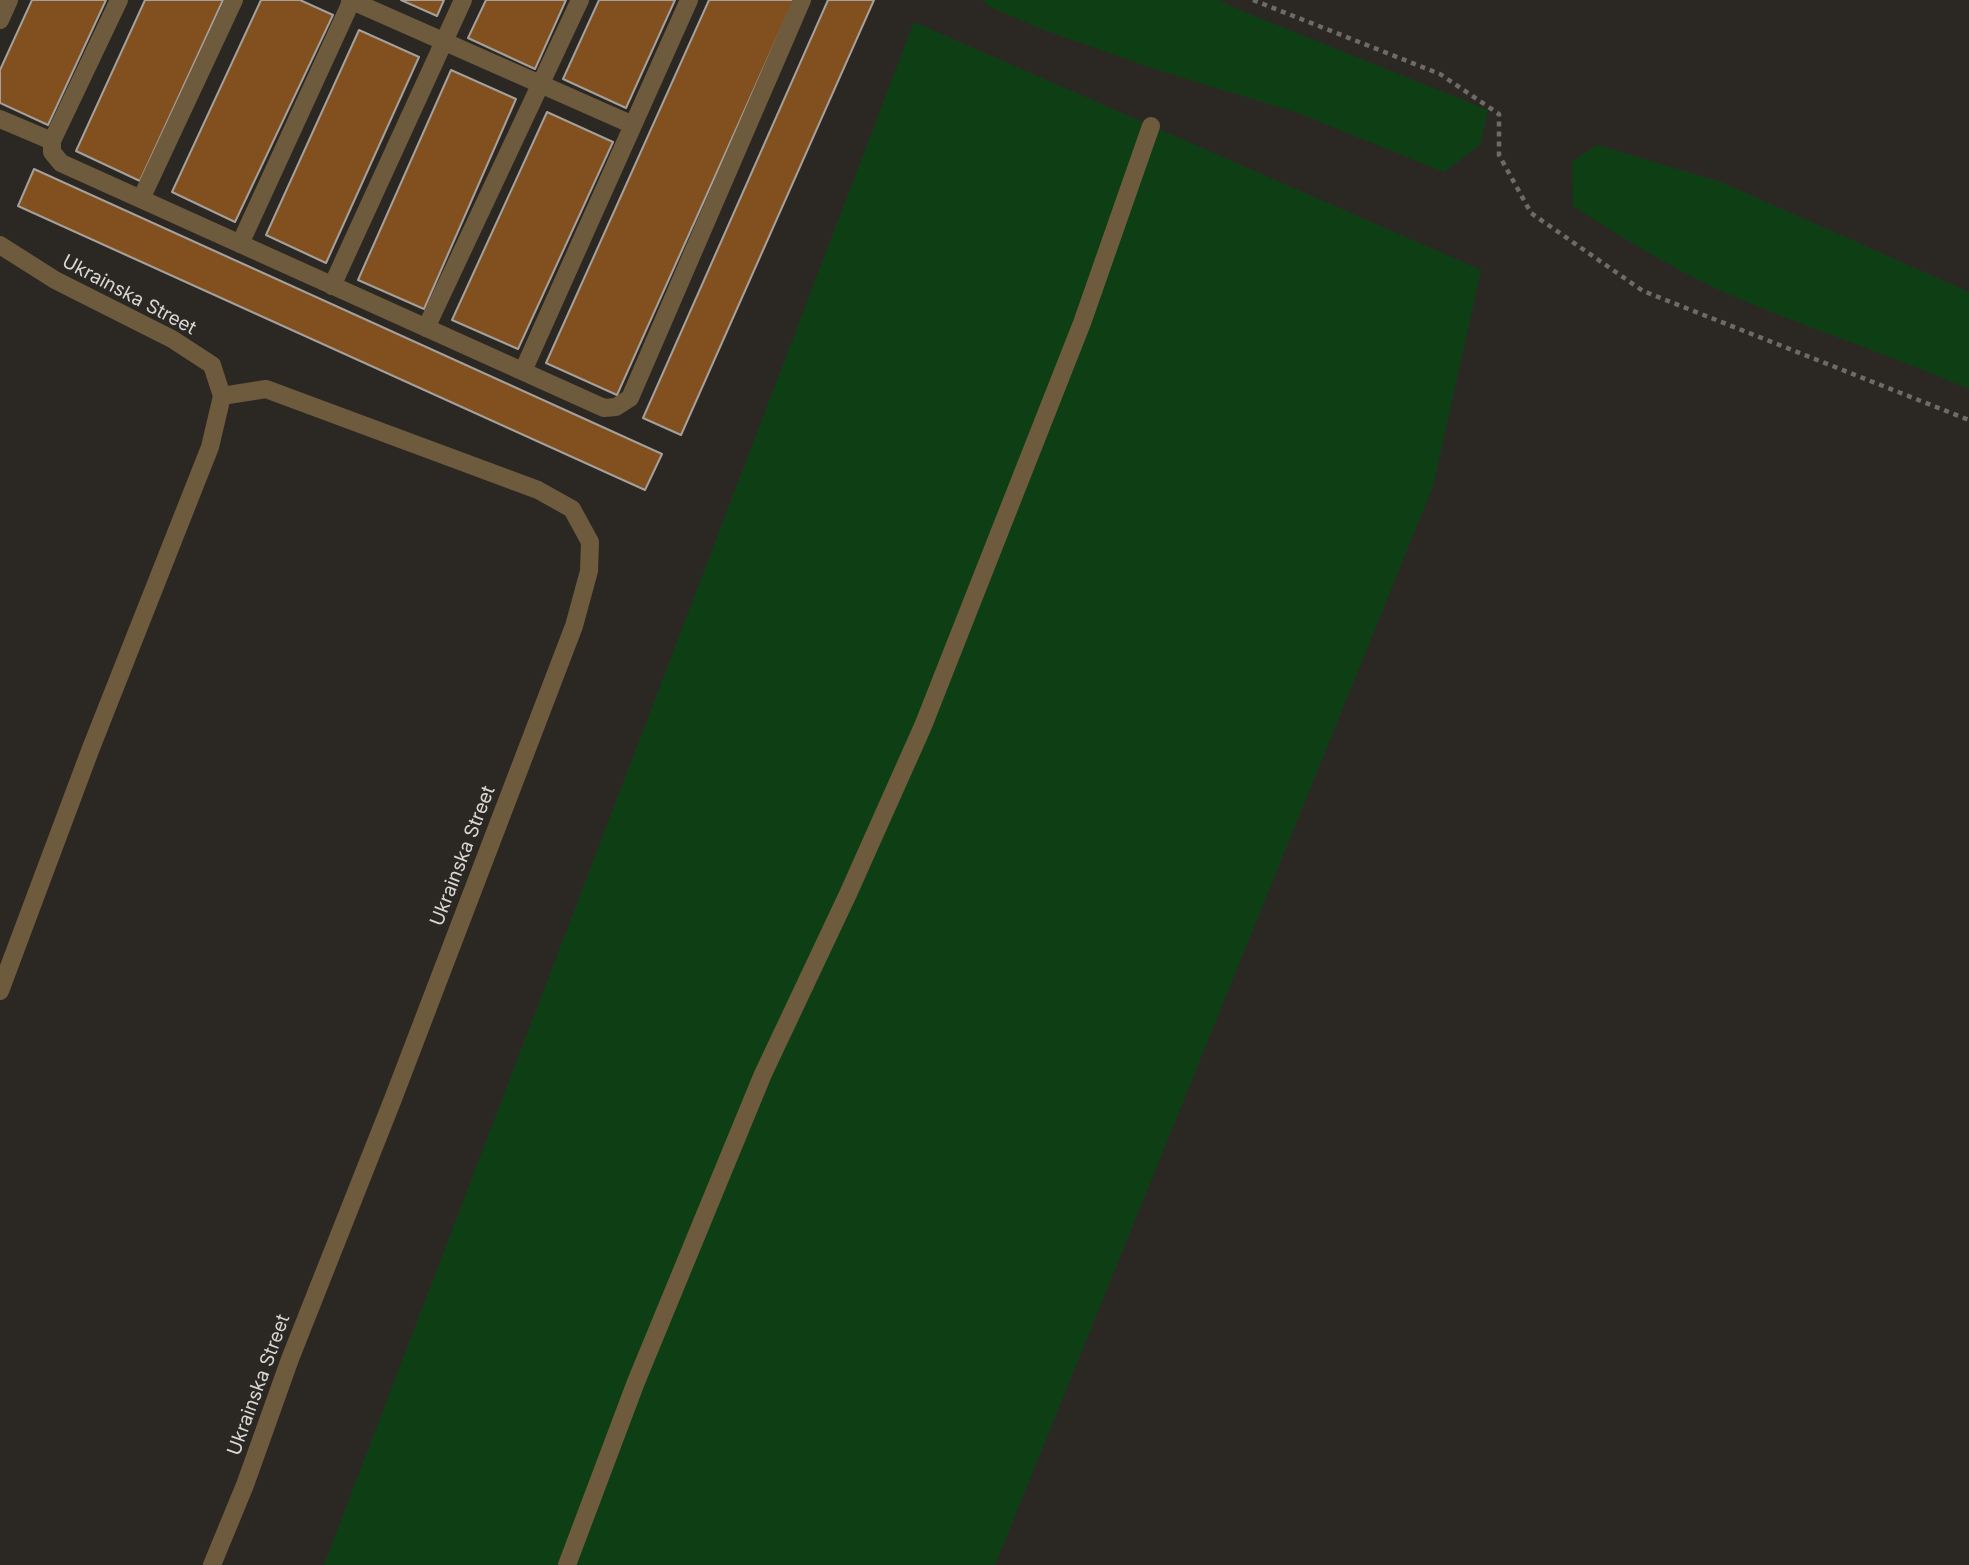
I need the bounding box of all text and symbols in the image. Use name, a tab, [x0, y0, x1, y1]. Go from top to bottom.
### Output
street label: Ukrainska Street	[58, 250, 200, 340]
street label: Ukrainska Street	[426, 783, 500, 929]
street label: Ukrainska Street	[223, 1311, 295, 1459]

